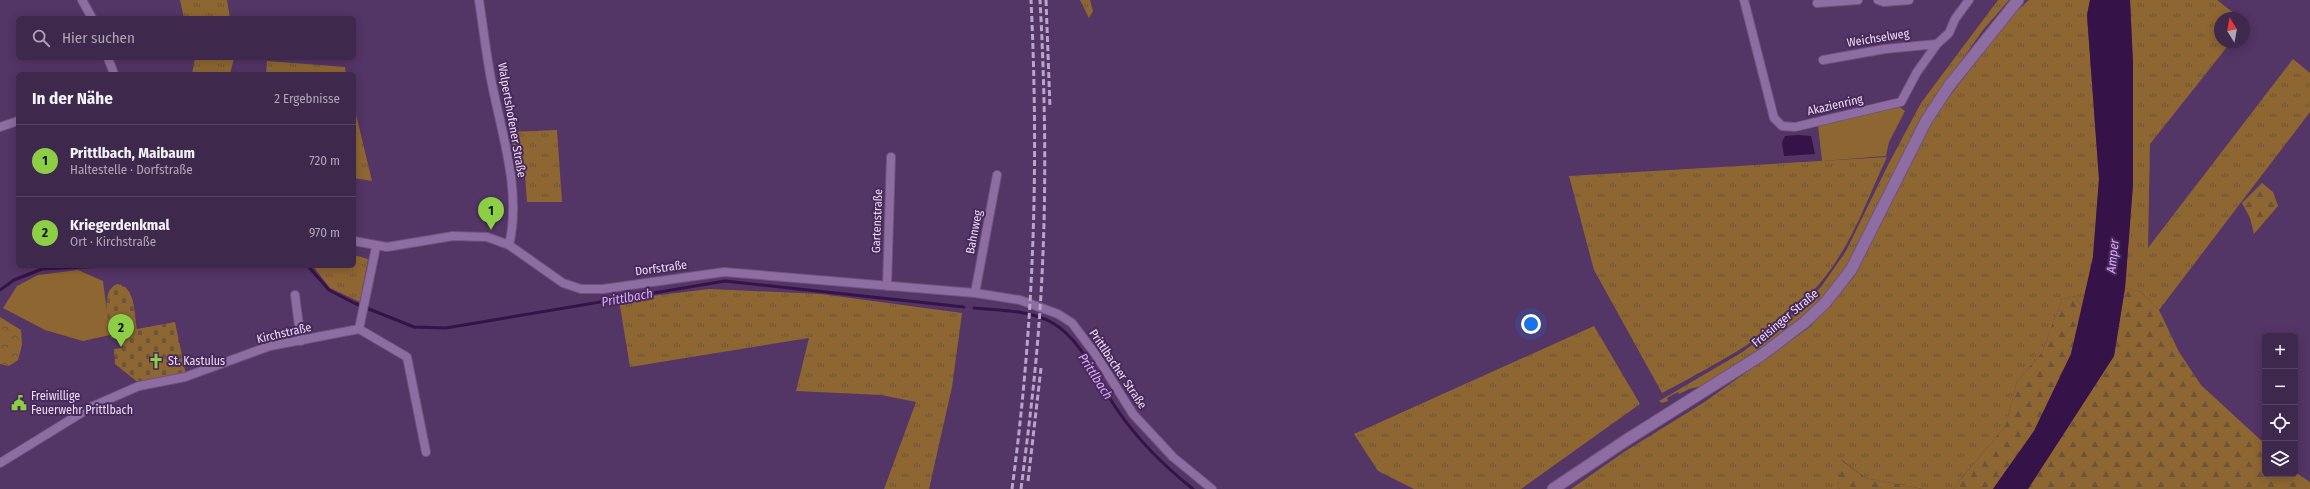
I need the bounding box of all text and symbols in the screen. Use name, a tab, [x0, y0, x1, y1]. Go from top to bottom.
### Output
north arrow	[2214, 12, 2250, 48]
search box	[16, 16, 356, 60]
street label: Weichselweg	[1846, 26, 1911, 50]
icon: search	[30, 27, 52, 49]
text: Hier suchen	[62, 29, 135, 47]
street label: Walpertshofener Straße	[495, 61, 529, 179]
text: In der Nähe	[32, 88, 113, 109]
text: 2 Ergebnisse	[274, 91, 340, 106]
street label: Akazienring	[1806, 92, 1865, 118]
text: Prittlbach, Maibaum	[70, 144, 195, 162]
text: 1	[42, 153, 48, 168]
text: 720 m	[309, 153, 340, 168]
text: Haltestelle · Dorfstraße	[70, 162, 193, 177]
street label: Gartenstraße	[869, 189, 885, 253]
pin: 1	[478, 197, 504, 230]
street label: Bahnweg	[963, 208, 985, 255]
text: Kriegerdenkmal	[70, 216, 170, 234]
text: 2	[42, 225, 48, 240]
text: 970 m	[309, 225, 340, 240]
text: Ort · Kirchstraße	[70, 234, 156, 249]
water label: Amper	[2103, 238, 2122, 275]
street label: Dorfstraße	[634, 257, 688, 279]
water label: Prittlbach	[600, 286, 654, 309]
street label: Freisinger Straße	[1749, 286, 1821, 350]
pin: 2	[108, 314, 134, 347]
your location	[1521, 314, 1541, 334]
street label: Kirchstraße	[255, 320, 313, 346]
street label: Prittlbacher Straße	[1086, 327, 1150, 411]
map controls	[2262, 333, 2298, 477]
button: +	[2262, 333, 2298, 369]
water label: Prittlbach	[1075, 350, 1117, 402]
church icon: St. Kastulus	[147, 352, 165, 370]
place label: St. Kastulus	[168, 354, 225, 368]
button: −	[2262, 369, 2298, 405]
place label: Freiwillige Feuerwehr Prittlbach	[31, 389, 133, 417]
public building icon: Freiwillige Feuerwehr Prittlbach	[10, 394, 28, 412]
button: locate	[2262, 405, 2298, 441]
button: layers	[2262, 441, 2298, 477]

